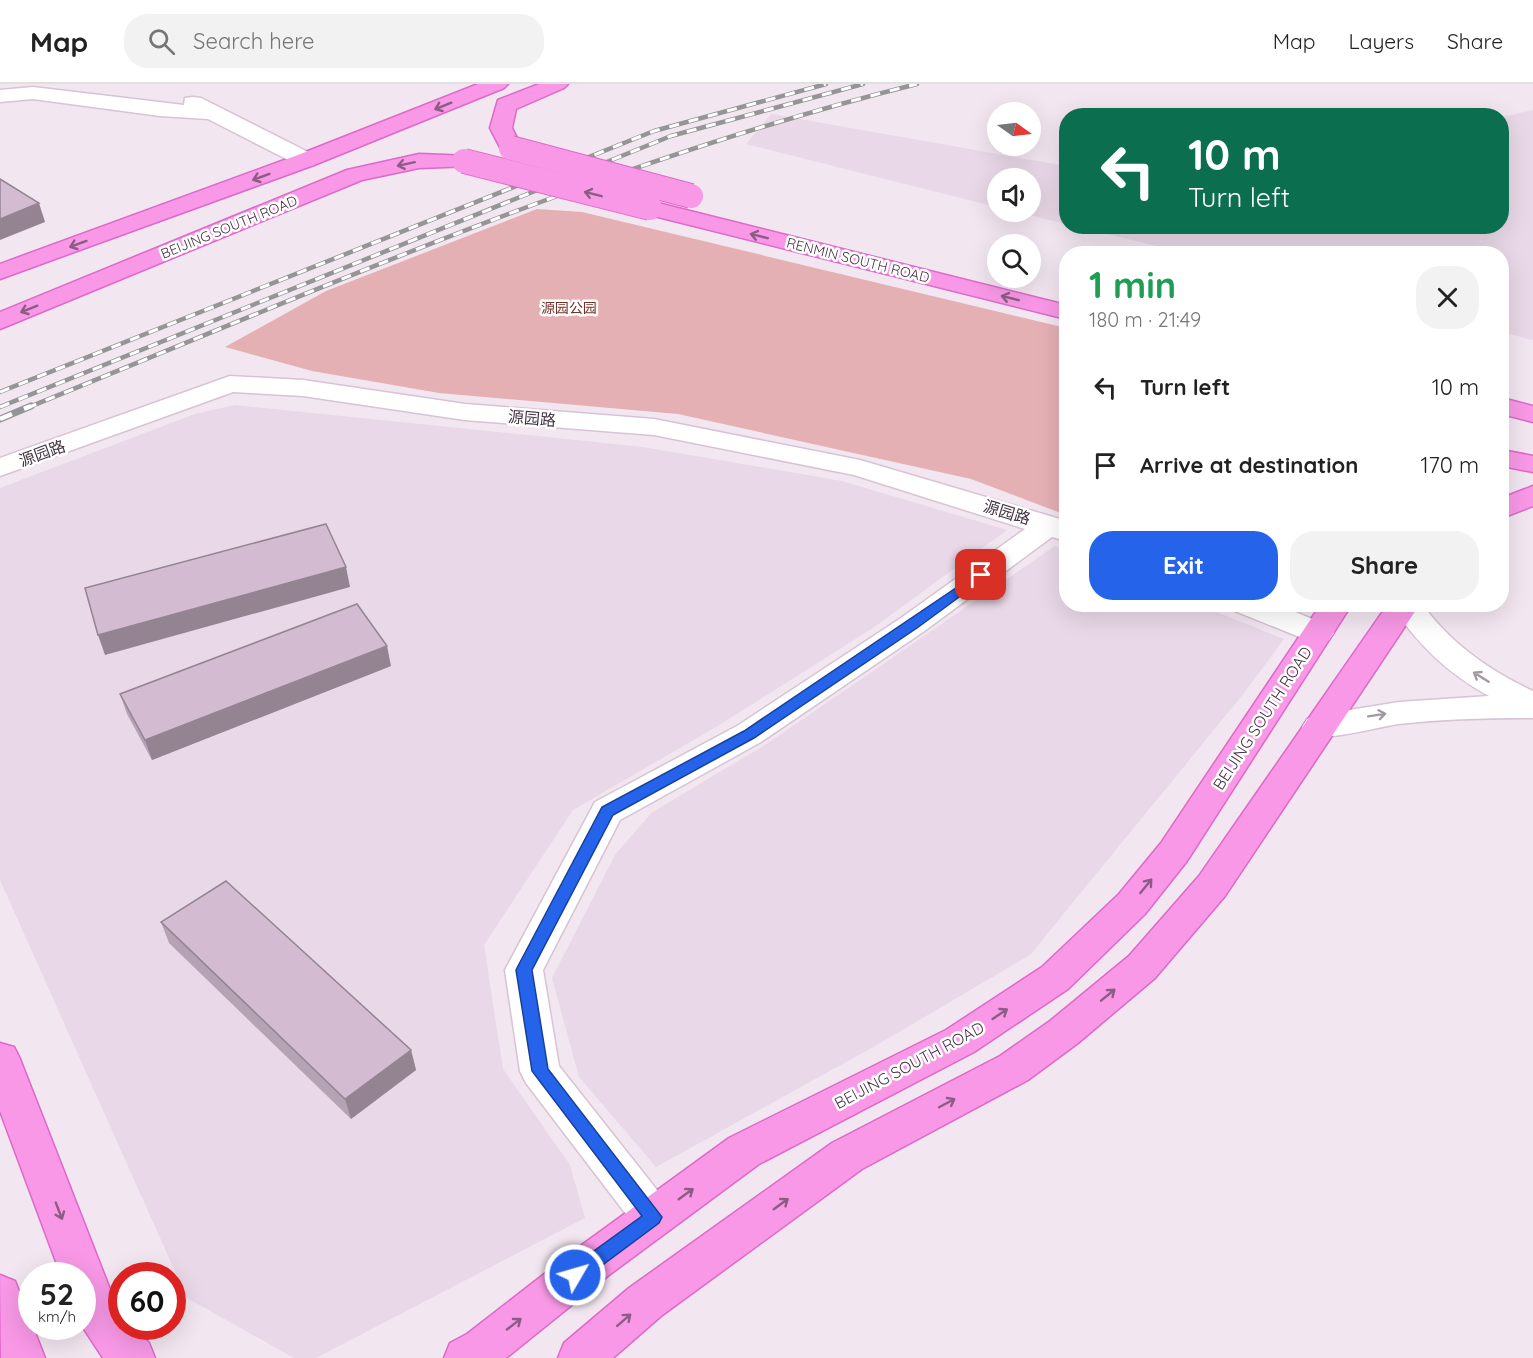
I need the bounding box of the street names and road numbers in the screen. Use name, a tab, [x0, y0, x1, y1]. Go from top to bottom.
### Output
street label: BEIJING SOUTH ROAD	[158, 191, 300, 263]
street label: RENMIN SOUTH ROAD	[785, 234, 931, 286]
street label: 源园路	[507, 406, 557, 430]
street label: 源园路	[16, 435, 68, 471]
street label: 源园路	[981, 495, 1033, 529]
street label: BEIJING SOUTH ROAD	[1208, 643, 1316, 793]
street label: BEIJING SOUTH ROAD	[831, 1017, 987, 1113]

